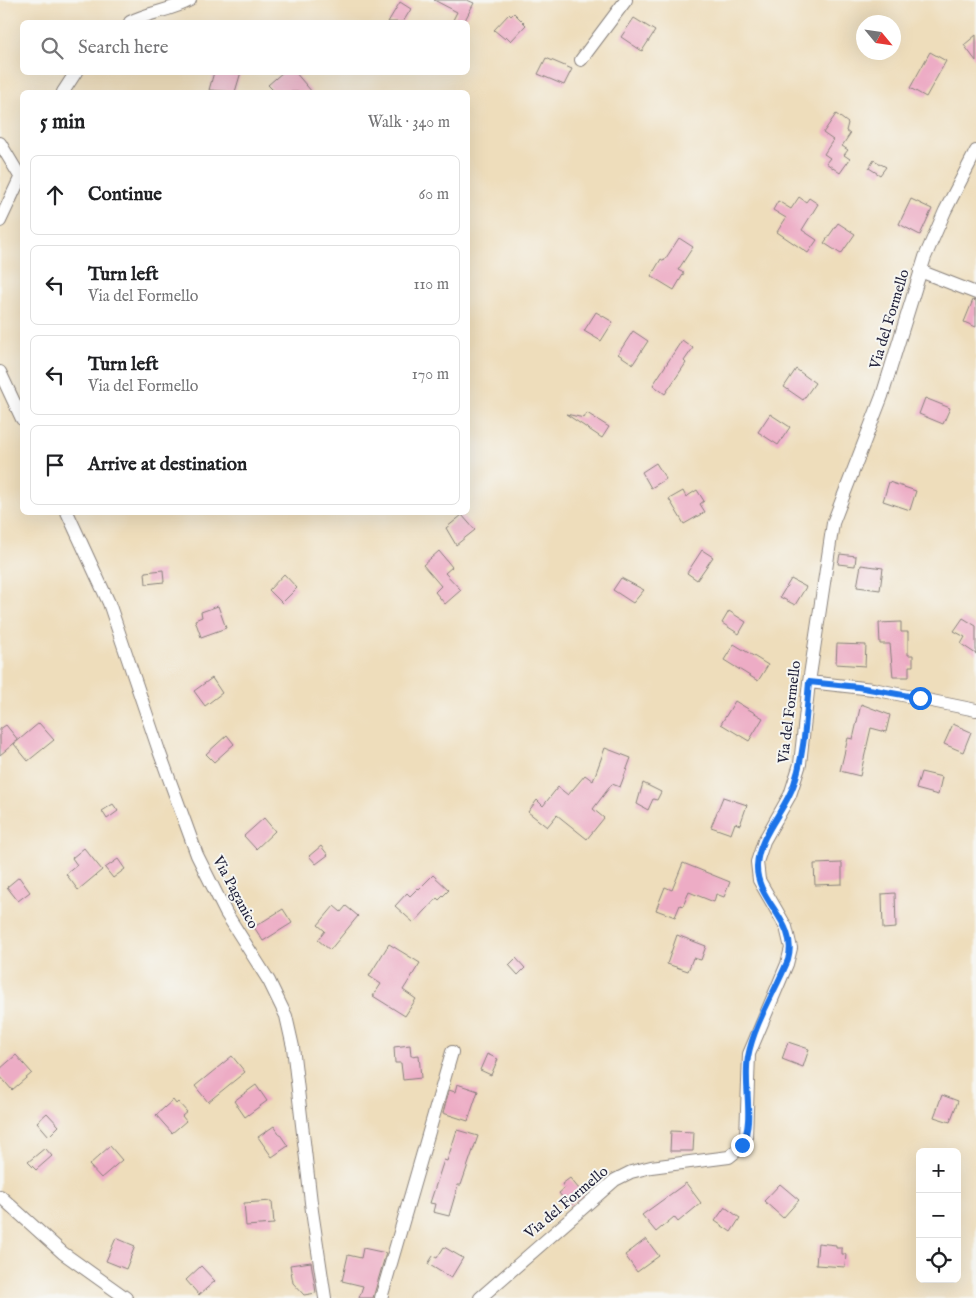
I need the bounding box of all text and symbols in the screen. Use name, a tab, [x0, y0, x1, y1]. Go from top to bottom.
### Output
north arrow	[856, 15, 901, 60]
search box	[20, 20, 470, 75]
icon: search	[38, 34, 66, 62]
text: Search here	[78, 36, 169, 60]
text: 5 min	[40, 109, 85, 136]
text: Walk · 340 m	[368, 113, 450, 133]
icon: ahead	[41, 181, 69, 209]
text: Continue	[88, 183, 162, 207]
text: 60 m	[419, 185, 449, 205]
text: Turn left	[88, 263, 159, 287]
street label: Via del Formello	[865, 267, 914, 372]
icon: left	[41, 271, 69, 299]
text: 110 m	[413, 275, 449, 295]
text: Via del Formello	[88, 287, 198, 307]
text: Turn left	[88, 353, 159, 377]
icon: left	[41, 361, 69, 389]
text: 170 m	[412, 365, 449, 385]
text: Via del Formello	[88, 377, 198, 397]
icon: arrive	[41, 451, 69, 479]
text: Arrive at destination	[88, 453, 247, 477]
street label: Via del Formello	[774, 660, 805, 766]
route start	[909, 687, 932, 710]
street label: Via Paganico	[208, 852, 263, 932]
route end	[731, 1134, 754, 1157]
map controls	[916, 1148, 961, 1283]
button: +	[916, 1148, 961, 1193]
street label: Via del Formello	[520, 1162, 612, 1244]
button: −	[916, 1193, 961, 1238]
button: locate	[916, 1238, 961, 1283]

